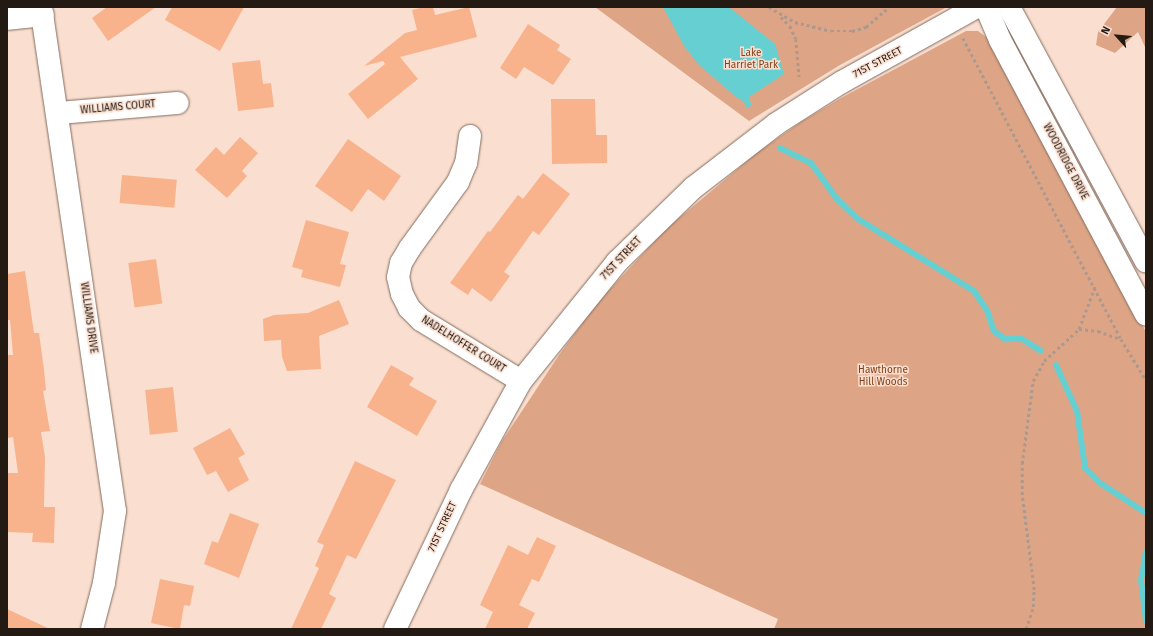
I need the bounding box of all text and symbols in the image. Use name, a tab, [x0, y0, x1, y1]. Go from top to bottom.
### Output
north arrow	[1097, 16, 1137, 56]
text: N	[1098, 24, 1113, 37]
street label: 71ST STREET	[851, 45, 905, 81]
park label: Lake Harriet Park	[724, 47, 778, 70]
street label: WILLIAMS COURT	[80, 99, 156, 117]
street label: WOODRIDGE DRIVE	[1040, 122, 1090, 202]
street label: 71ST STREET	[599, 235, 645, 283]
street label: WILLIAMS DRIVE	[77, 282, 99, 354]
street label: NADELHOFFER COURT	[419, 314, 507, 376]
park label: Hawthorne Hill Woods	[858, 364, 908, 388]
street label: 71ST STREET	[426, 500, 460, 554]

